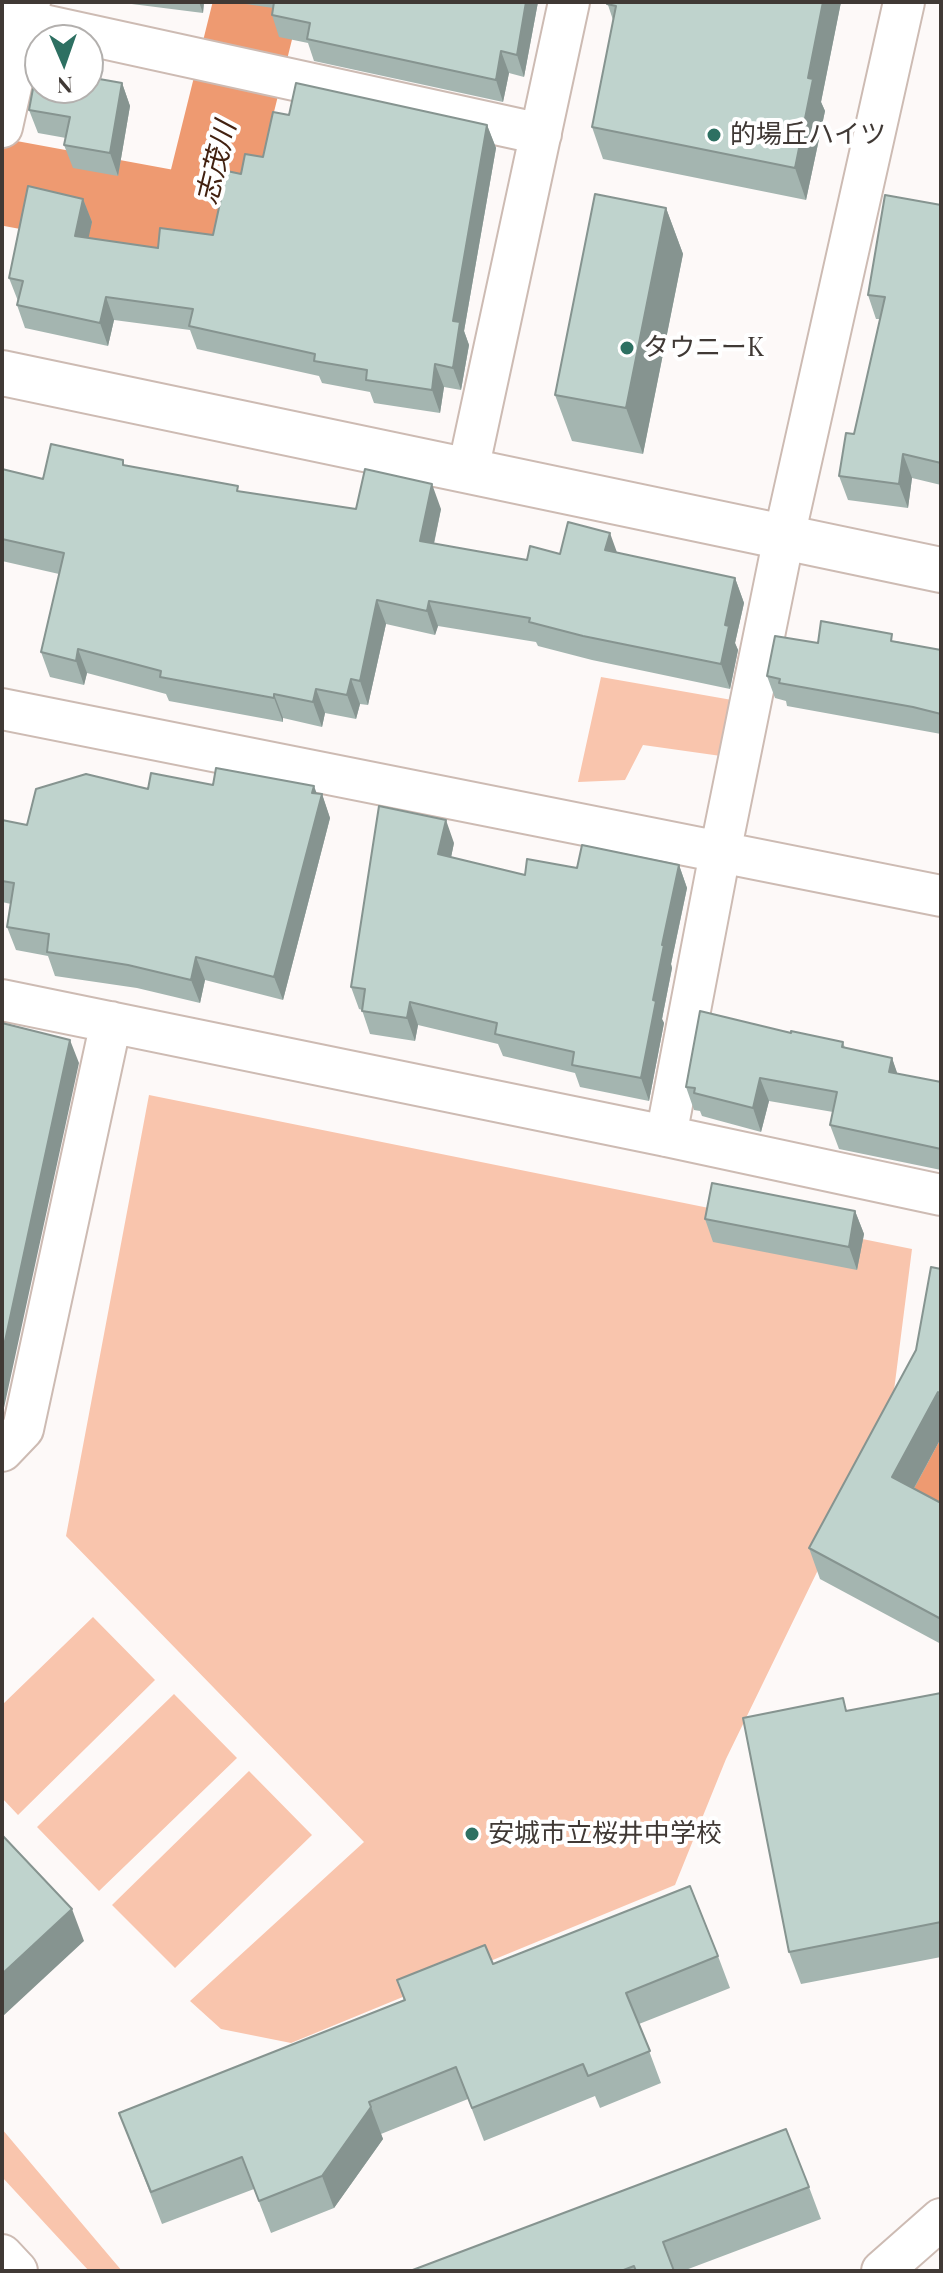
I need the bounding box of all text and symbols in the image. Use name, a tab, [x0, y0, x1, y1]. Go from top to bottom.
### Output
north arrow	[24, 24, 104, 104]
text: N	[56, 71, 73, 101]
water label: 志茂川	[191, 118, 243, 208]
place label: 的場丘ハイツ	[730, 119, 886, 151]
marker: 的場丘ハイツ	[705, 126, 723, 144]
place label: タウニーK	[643, 332, 764, 364]
marker: タウニーK	[618, 339, 636, 357]
place label: 安城市立桜井中学校	[488, 1818, 722, 1850]
marker: 安城市立桜井中学校	[463, 1825, 481, 1843]

